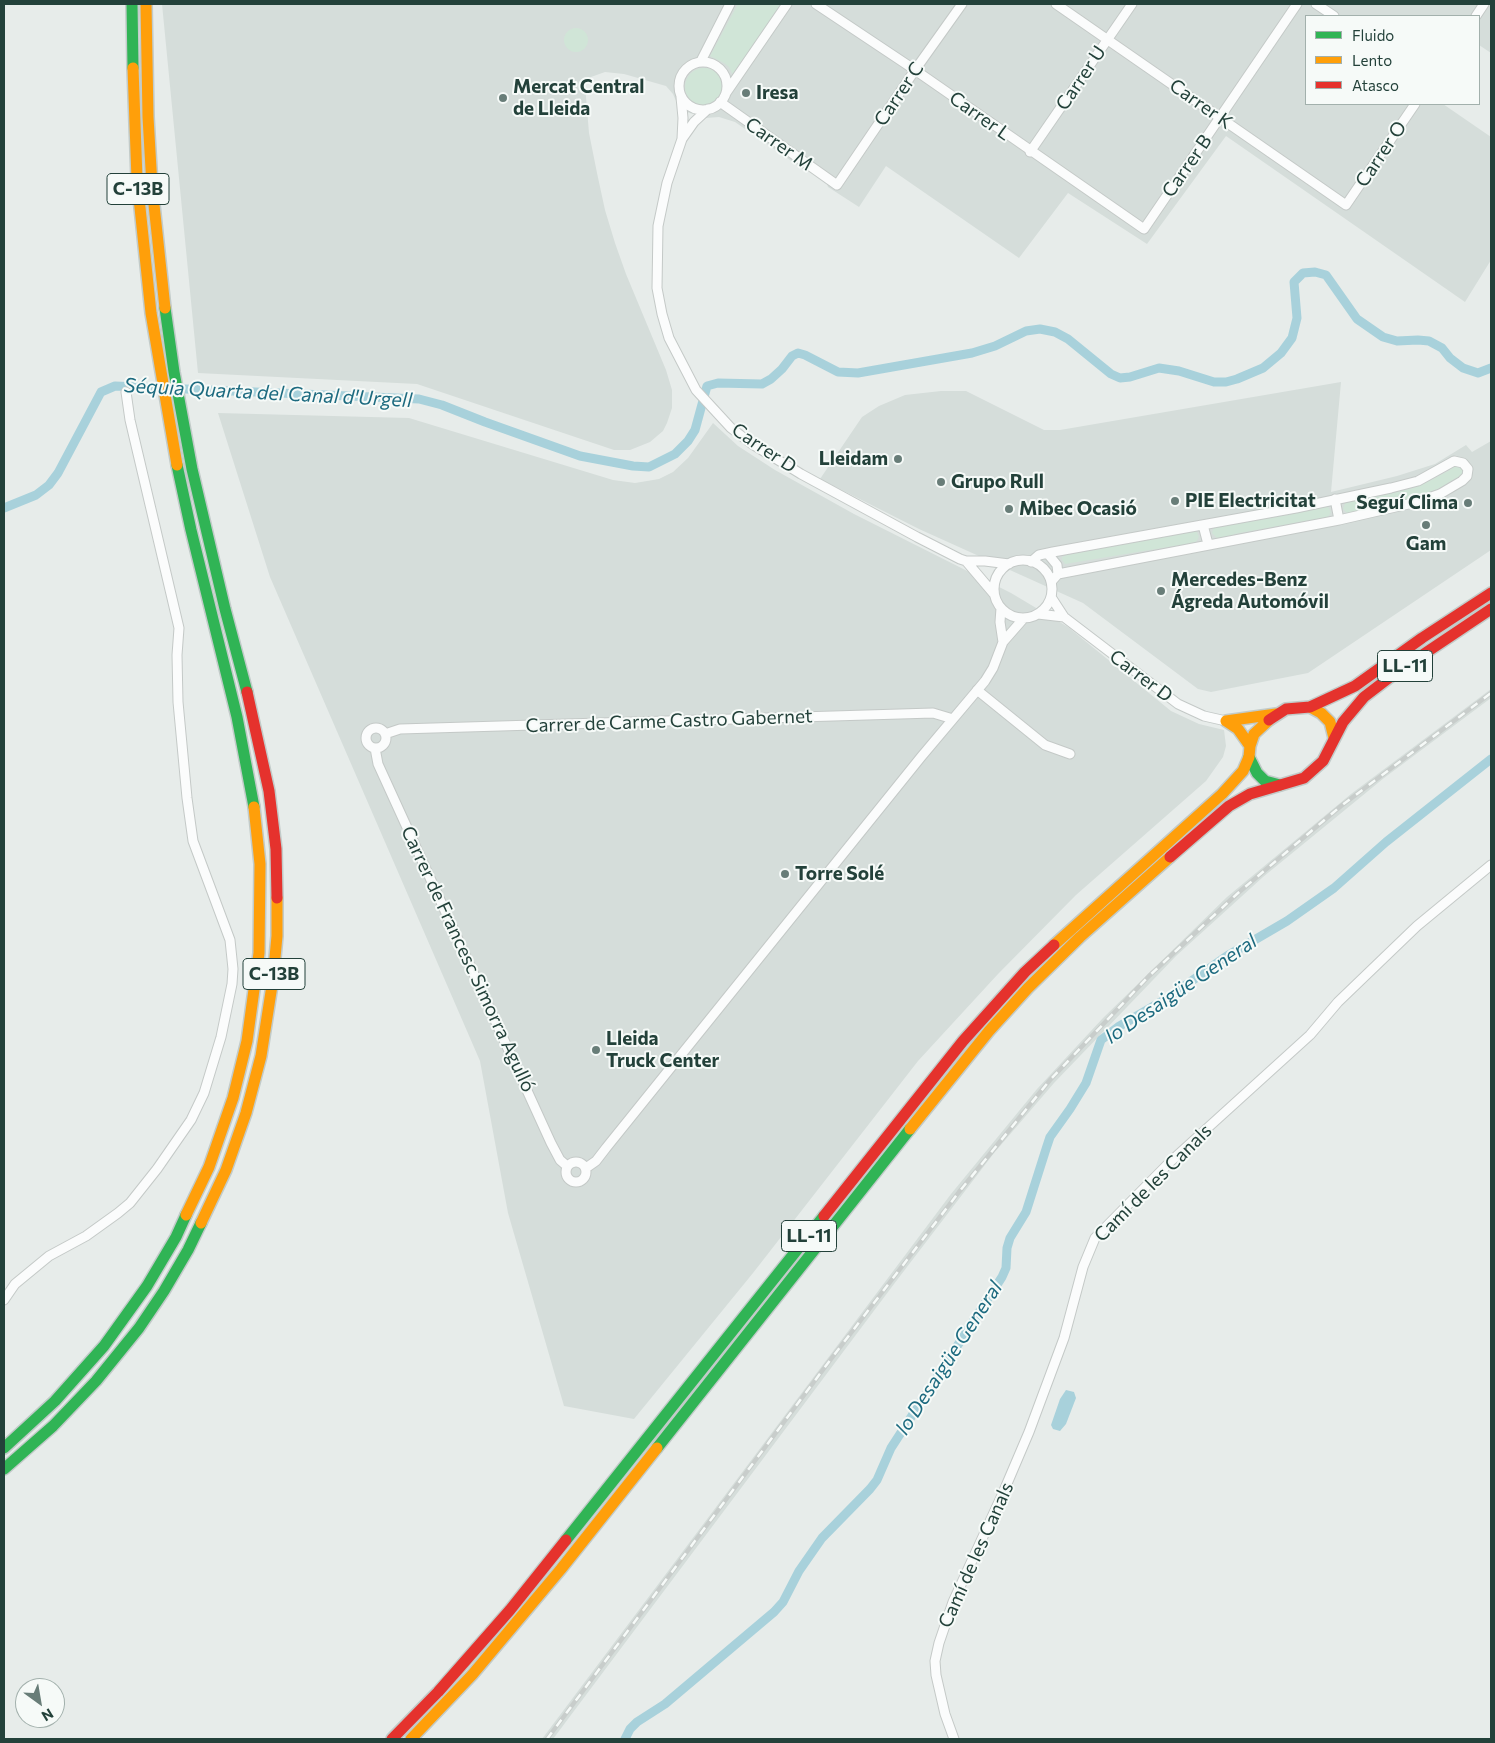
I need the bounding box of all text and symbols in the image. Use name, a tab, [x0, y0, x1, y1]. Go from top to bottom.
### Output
legend	[1305, 15, 1480, 105]
text: Fluido	[1352, 26, 1394, 44]
street label: Carrer U	[1051, 41, 1111, 115]
text: Lento	[1352, 51, 1392, 69]
street label: Carrer C	[869, 58, 929, 130]
street label: Carrer K	[1165, 74, 1237, 134]
place label: Mercat Central de Lleida	[513, 76, 644, 120]
text: Atasco	[1352, 76, 1399, 94]
place label: Iresa	[756, 82, 798, 104]
marker: Iresa	[740, 87, 752, 99]
street label: Carrer L	[945, 87, 1015, 145]
marker: Mercat Central de Lleida	[497, 92, 509, 104]
street label: Carrer M	[741, 113, 817, 175]
street label: Carrer O	[1351, 117, 1411, 191]
street label: Carrer B	[1157, 130, 1217, 202]
road number: C-13B	[107, 173, 169, 204]
water label: Séquia Quarta del Canal d'Urgell	[123, 373, 413, 413]
street label: Carrer D	[727, 418, 801, 478]
place label: Lleidam	[819, 448, 888, 470]
marker: Lleidam	[892, 453, 904, 465]
place label: Grupo Rull	[951, 471, 1044, 493]
marker: Grupo Rull	[935, 476, 947, 488]
place label: PIE Electricitat	[1185, 490, 1316, 512]
place label: Seguí Clima	[1356, 492, 1458, 514]
marker: PIE Electricitat	[1169, 495, 1181, 507]
marker: Seguí Clima	[1462, 497, 1474, 509]
place label: Mibec Ocasió	[1019, 498, 1137, 520]
marker: Mibec Ocasió	[1003, 503, 1015, 515]
marker: Gam	[1420, 519, 1432, 531]
place label: Gam	[1406, 533, 1446, 555]
place label: Mercedes-Benz Ágreda Automóvil	[1171, 569, 1329, 613]
marker: Mercedes-Benz Ágreda Automóvil	[1155, 585, 1167, 597]
street label: Carrer D	[1105, 645, 1177, 707]
road number: LL-11	[1378, 650, 1432, 681]
street label: Carrer de Carme Castro Gabernet	[525, 705, 813, 737]
street label: Carrer de Francesc Simorra Agulló	[396, 822, 540, 1096]
place label: Torre Solé	[795, 863, 884, 885]
marker: Torre Solé	[779, 868, 791, 880]
water label: lo Desaigüe General	[1101, 929, 1261, 1049]
road number: C-13B	[243, 959, 305, 990]
place label: Lleida Truck Center	[606, 1028, 719, 1072]
marker: Lleida Truck Center	[590, 1044, 602, 1056]
street label: Camí de les Canals	[1089, 1119, 1217, 1247]
road number: LL-11	[782, 1220, 836, 1252]
water label: lo Desaigüe General	[891, 1277, 1007, 1439]
street label: Camí de les Canals	[934, 1479, 1018, 1631]
north arrow	[15, 1678, 65, 1728]
text: N	[39, 1705, 57, 1725]

